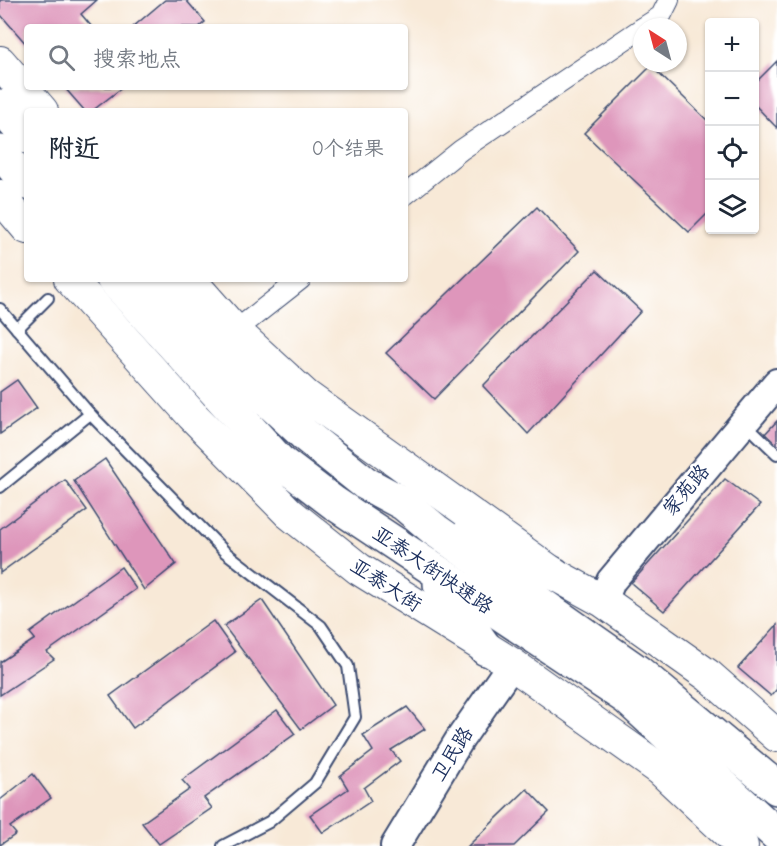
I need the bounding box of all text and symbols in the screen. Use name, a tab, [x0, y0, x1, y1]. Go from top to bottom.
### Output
north arrow	[633, 18, 687, 72]
map controls	[705, 18, 759, 234]
button: +	[705, 18, 759, 72]
search box	[24, 24, 408, 90]
icon: search	[45, 41, 78, 74]
text: 搜索地点	[93, 46, 181, 72]
button: −	[705, 72, 759, 126]
button: locate	[705, 126, 759, 180]
text: 附近	[48, 134, 100, 164]
text: 0个结果	[312, 137, 384, 160]
button: layers	[705, 180, 759, 234]
street label: 家苑路	[658, 459, 715, 520]
street label: 亚泰大街快速路	[368, 521, 498, 619]
street label: 亚泰大街	[346, 553, 426, 617]
street label: 卫民路	[426, 722, 478, 786]

